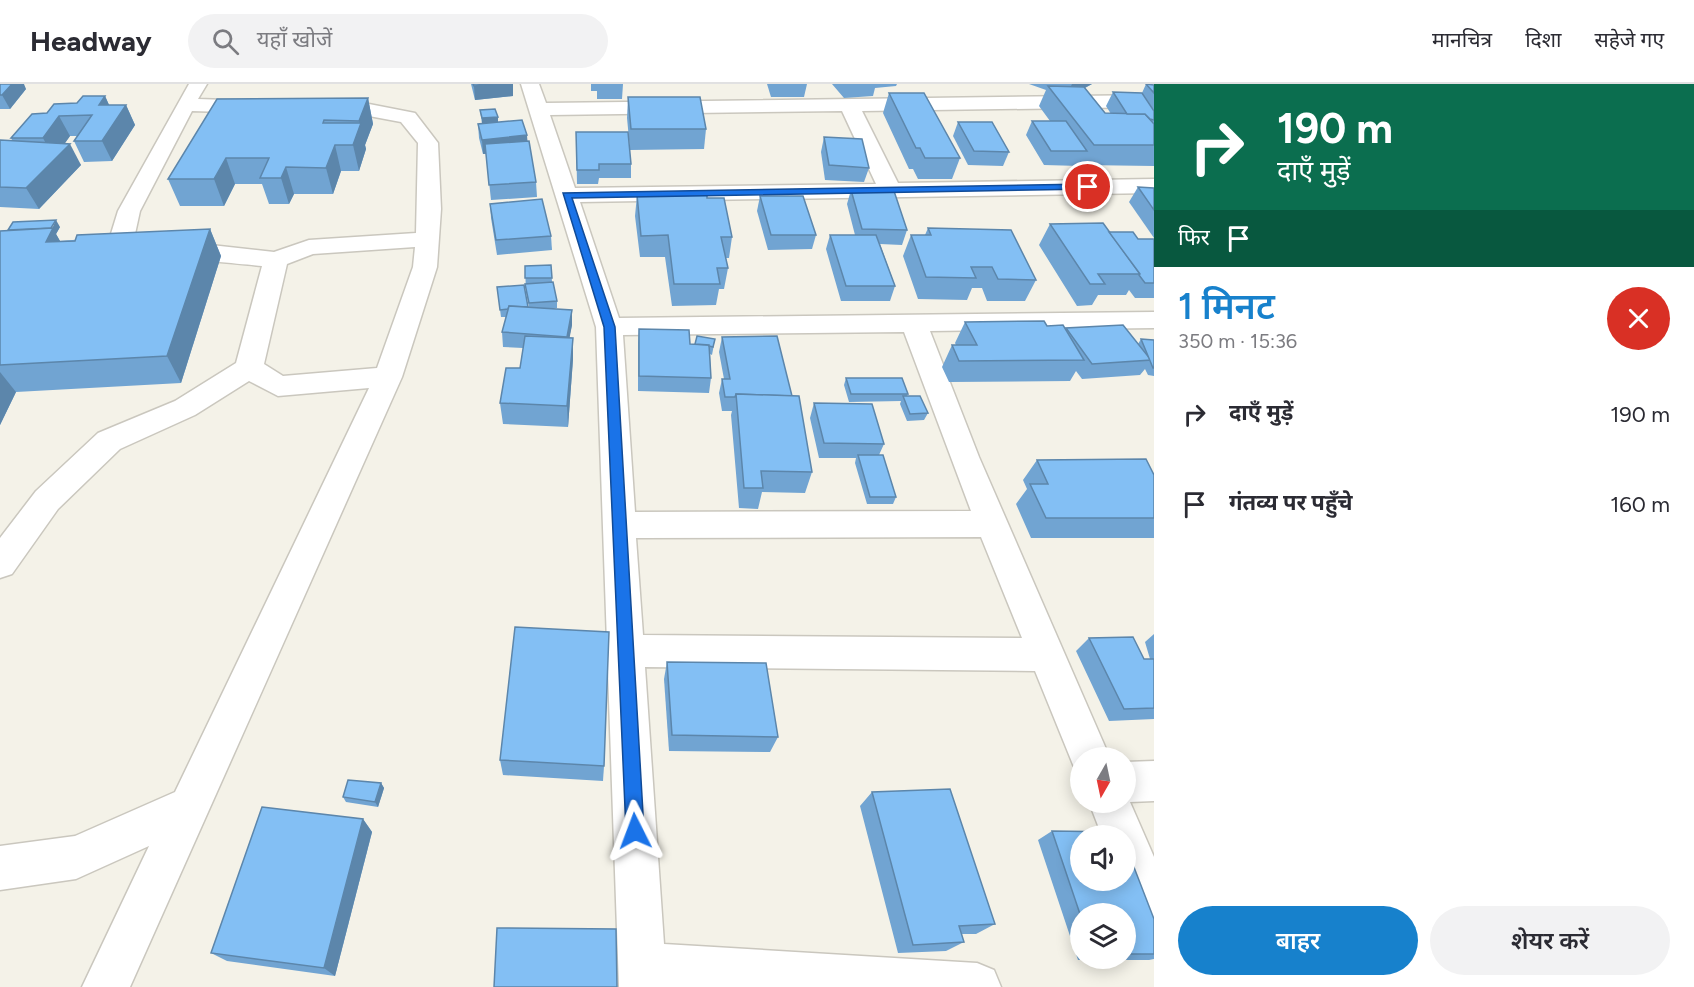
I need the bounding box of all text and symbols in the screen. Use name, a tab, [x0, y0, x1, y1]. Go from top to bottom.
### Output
search box	[188, 14, 608, 68]
text: Headway	[30, 24, 152, 58]
icon: search	[209, 25, 242, 58]
text: यहाँ खोजें	[257, 26, 332, 53]
text: मानचित्र	[1432, 27, 1492, 52]
text: दिशा	[1525, 27, 1561, 52]
text: सहेजे गए	[1594, 27, 1664, 52]
text: 190 m	[1277, 103, 1393, 154]
icon: right	[1178, 108, 1256, 186]
text: दाएँ मुड़ें	[1277, 154, 1351, 187]
pin	[1062, 161, 1113, 212]
icon: arrive	[1071, 170, 1104, 203]
icon: arrive	[1222, 222, 1255, 255]
text: फिर	[1178, 224, 1210, 251]
text: 1 मिनट	[1178, 285, 1275, 328]
button: close	[1607, 287, 1670, 350]
text: 350 m · 15:36	[1178, 329, 1297, 353]
icon: right	[1178, 398, 1211, 431]
text: दाएँ मुड़ें	[1229, 399, 1293, 426]
text: 190 m	[1610, 401, 1670, 428]
icon: arrive	[1178, 488, 1211, 521]
text: गंतव्य पर पहुँचे	[1229, 489, 1353, 516]
text: 160 m	[1610, 491, 1670, 518]
north arrow	[1070, 747, 1136, 813]
map controls	[1070, 747, 1136, 969]
position arrow	[603, 799, 667, 863]
button: sound	[1070, 825, 1136, 891]
button: layers	[1070, 903, 1136, 969]
button: बाहर	[1178, 906, 1418, 975]
button: शेयर करें	[1430, 906, 1670, 975]

